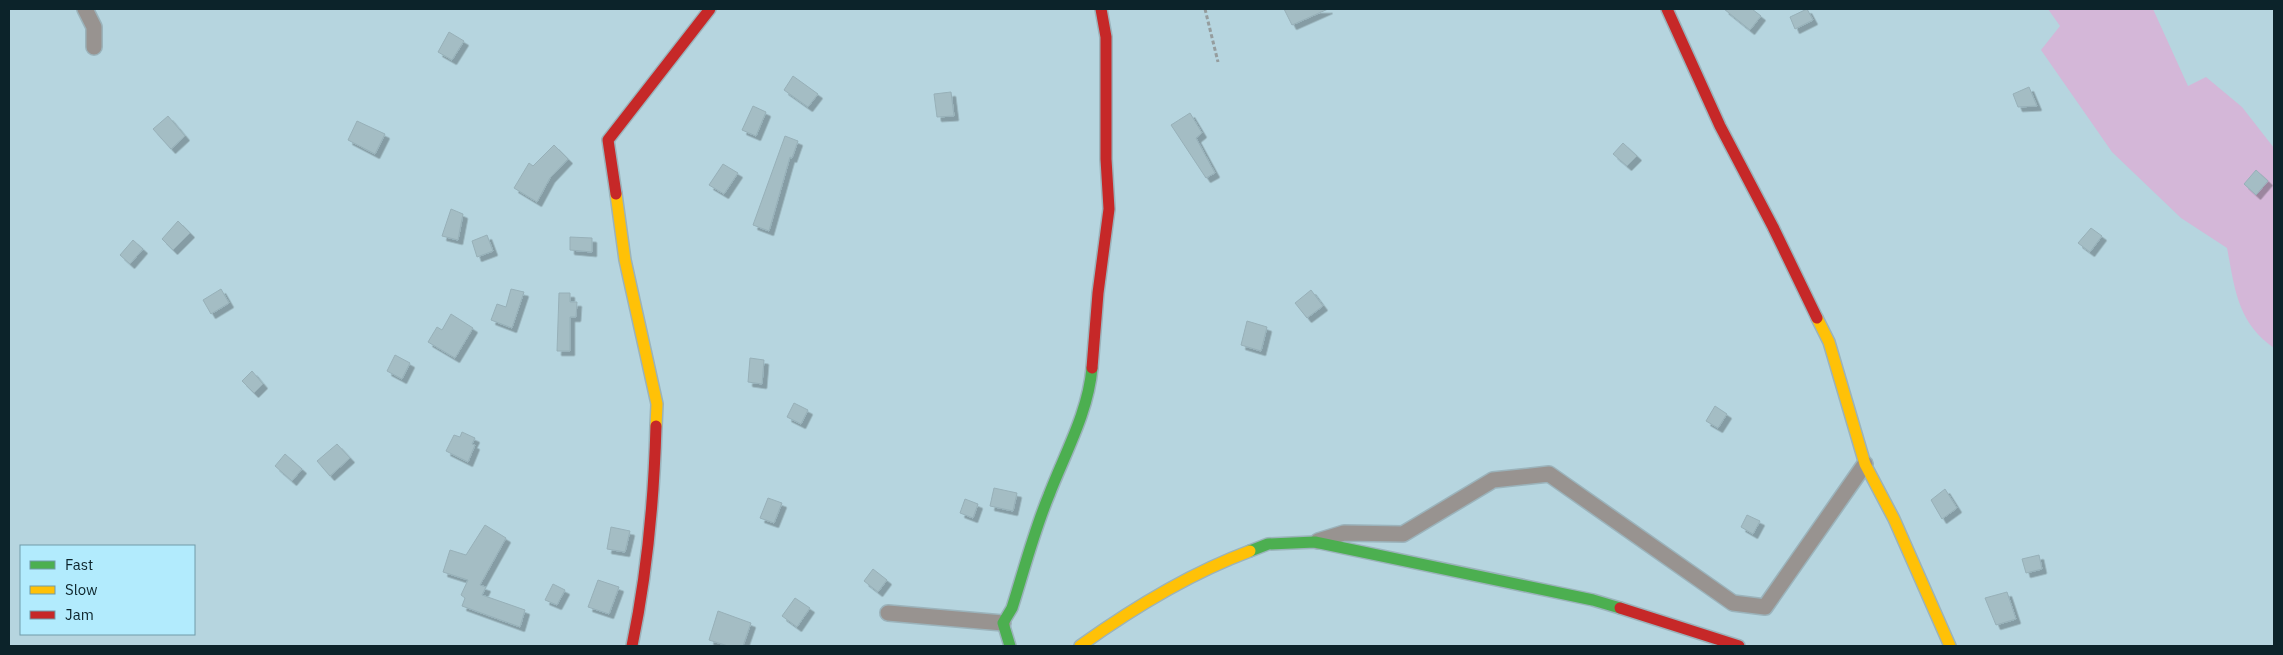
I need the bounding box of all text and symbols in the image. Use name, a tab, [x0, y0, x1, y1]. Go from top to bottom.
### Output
legend	[20, 545, 195, 635]
text: Fast	[65, 555, 93, 574]
text: Slow	[65, 580, 98, 599]
text: Jam	[65, 605, 94, 624]

